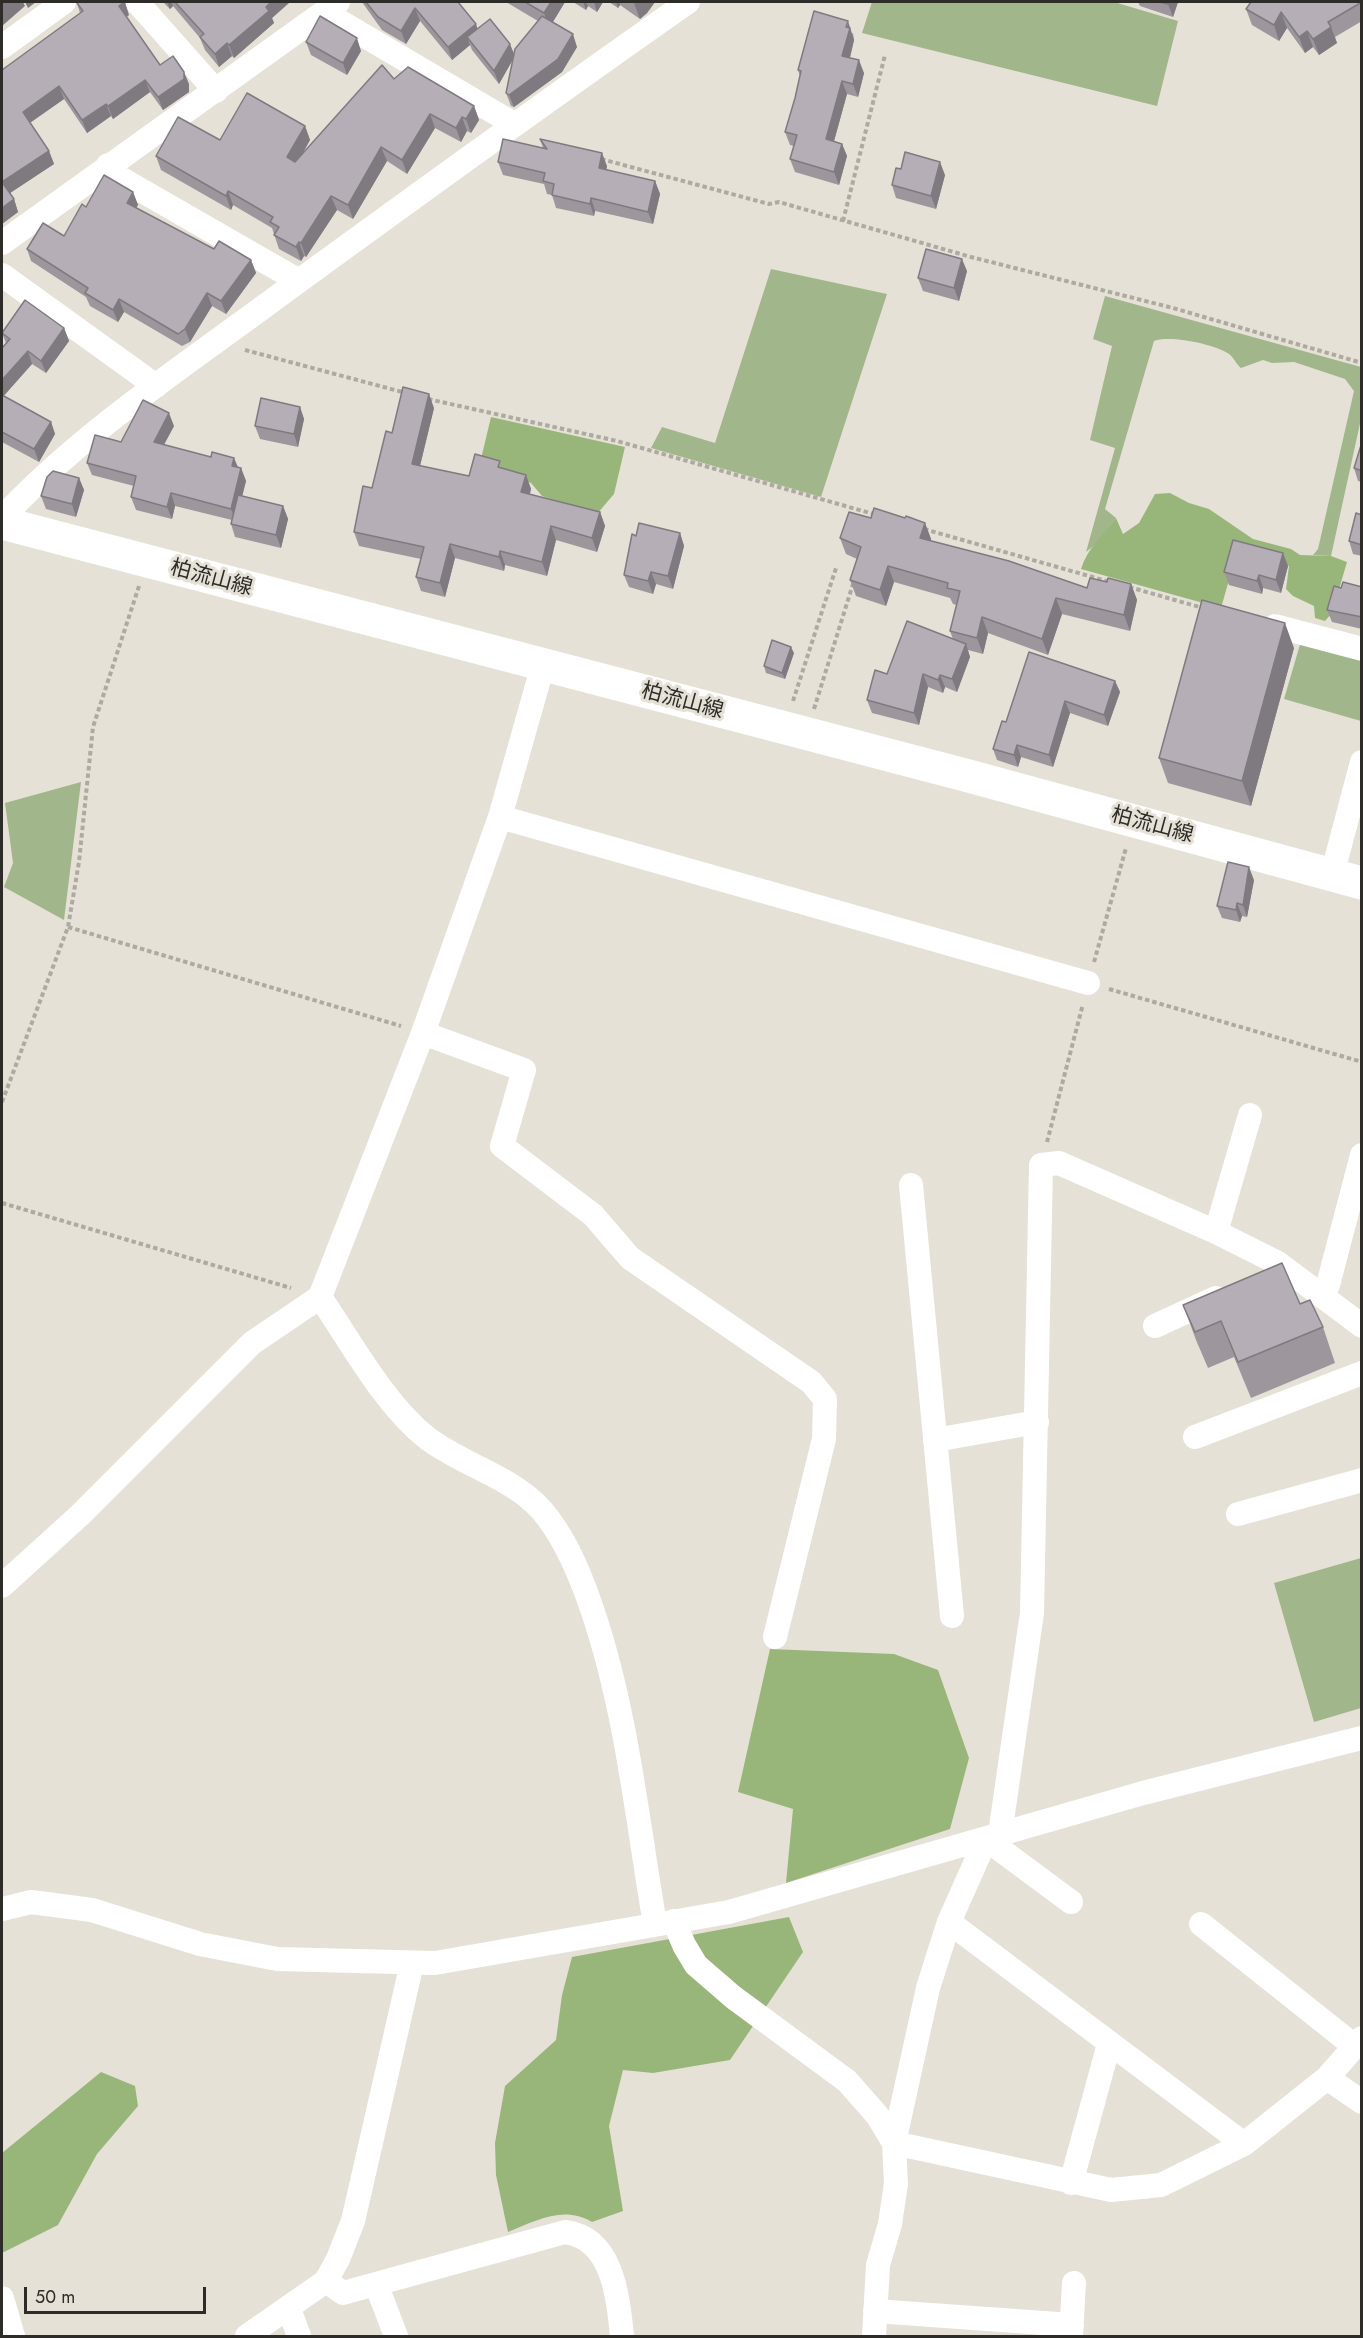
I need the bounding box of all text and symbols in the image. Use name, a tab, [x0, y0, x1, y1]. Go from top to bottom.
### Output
street label: 柏流山線	[167, 556, 255, 602]
street label: 柏流山線	[638, 679, 726, 725]
street label: 柏流山線	[1108, 803, 1196, 849]
scale bar	[27, 2275, 208, 2313]
text: 50 m	[35, 2284, 75, 2310]

